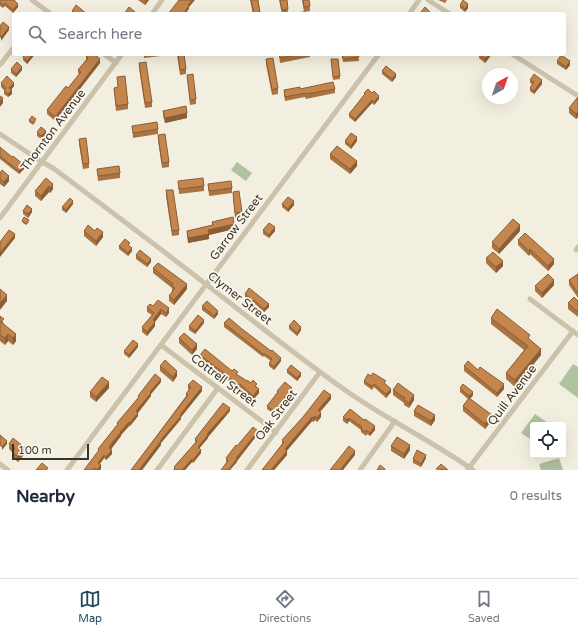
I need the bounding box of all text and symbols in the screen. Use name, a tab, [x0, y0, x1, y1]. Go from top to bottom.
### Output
search box	[12, 12, 566, 56]
icon: search	[26, 23, 48, 45]
text: Search here	[58, 25, 142, 43]
north arrow	[482, 68, 518, 104]
street label: Thornton Avenue	[18, 86, 88, 174]
street label: Garrow Street	[207, 191, 266, 263]
street label: Clymer Street	[205, 269, 275, 328]
street label: Cottrell Street	[188, 351, 260, 410]
street label: Quill Avenue	[485, 362, 539, 428]
street label: Oak Street	[252, 386, 300, 443]
map controls	[530, 422, 566, 458]
button: locate	[530, 422, 566, 458]
scale bar	[12, 442, 89, 461]
text: 100 m	[18, 444, 52, 457]
text: Nearby	[16, 486, 75, 507]
text: 0 results	[510, 488, 562, 504]
tab: Map	[78, 588, 102, 625]
tab: Directions	[259, 588, 311, 625]
tab: Saved	[468, 588, 500, 625]

